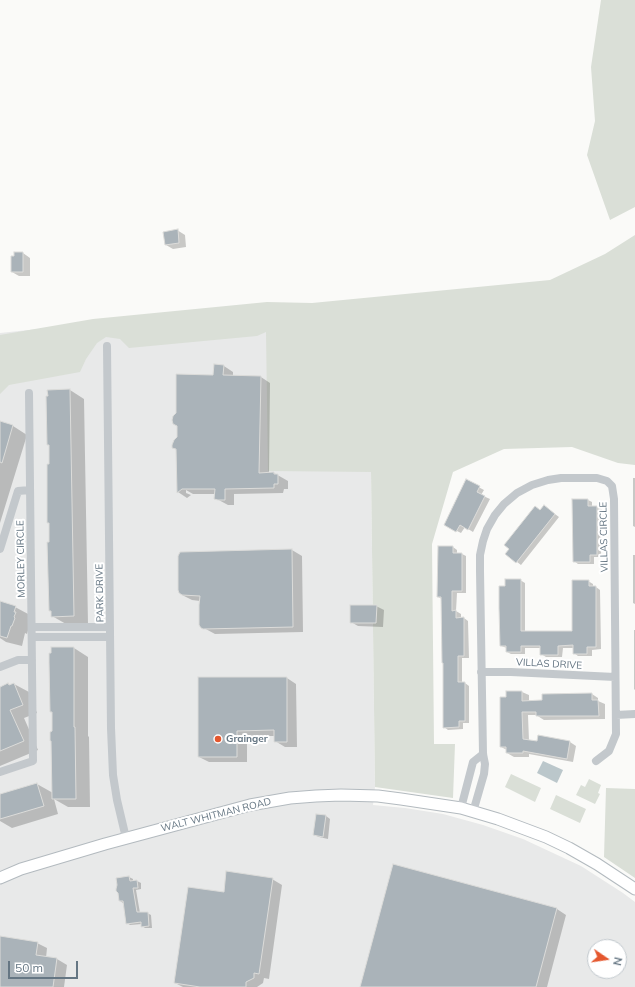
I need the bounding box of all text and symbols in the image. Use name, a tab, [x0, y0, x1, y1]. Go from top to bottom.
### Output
street label: VILLAS CIRCLE	[597, 501, 611, 573]
street label: MORLEY CIRCLE	[14, 520, 28, 598]
street label: PARK DRIVE	[93, 563, 107, 623]
street label: VILLAS DRIVE	[516, 656, 582, 672]
place label: Grainger	[226, 733, 268, 745]
marker: Grainger	[213, 734, 223, 744]
street label: WALT WHITMAN ROAD	[160, 795, 272, 835]
north arrow	[587, 939, 627, 979]
scale bar	[10, 953, 80, 979]
text: N	[610, 956, 625, 967]
text: 50 m	[15, 960, 43, 975]

